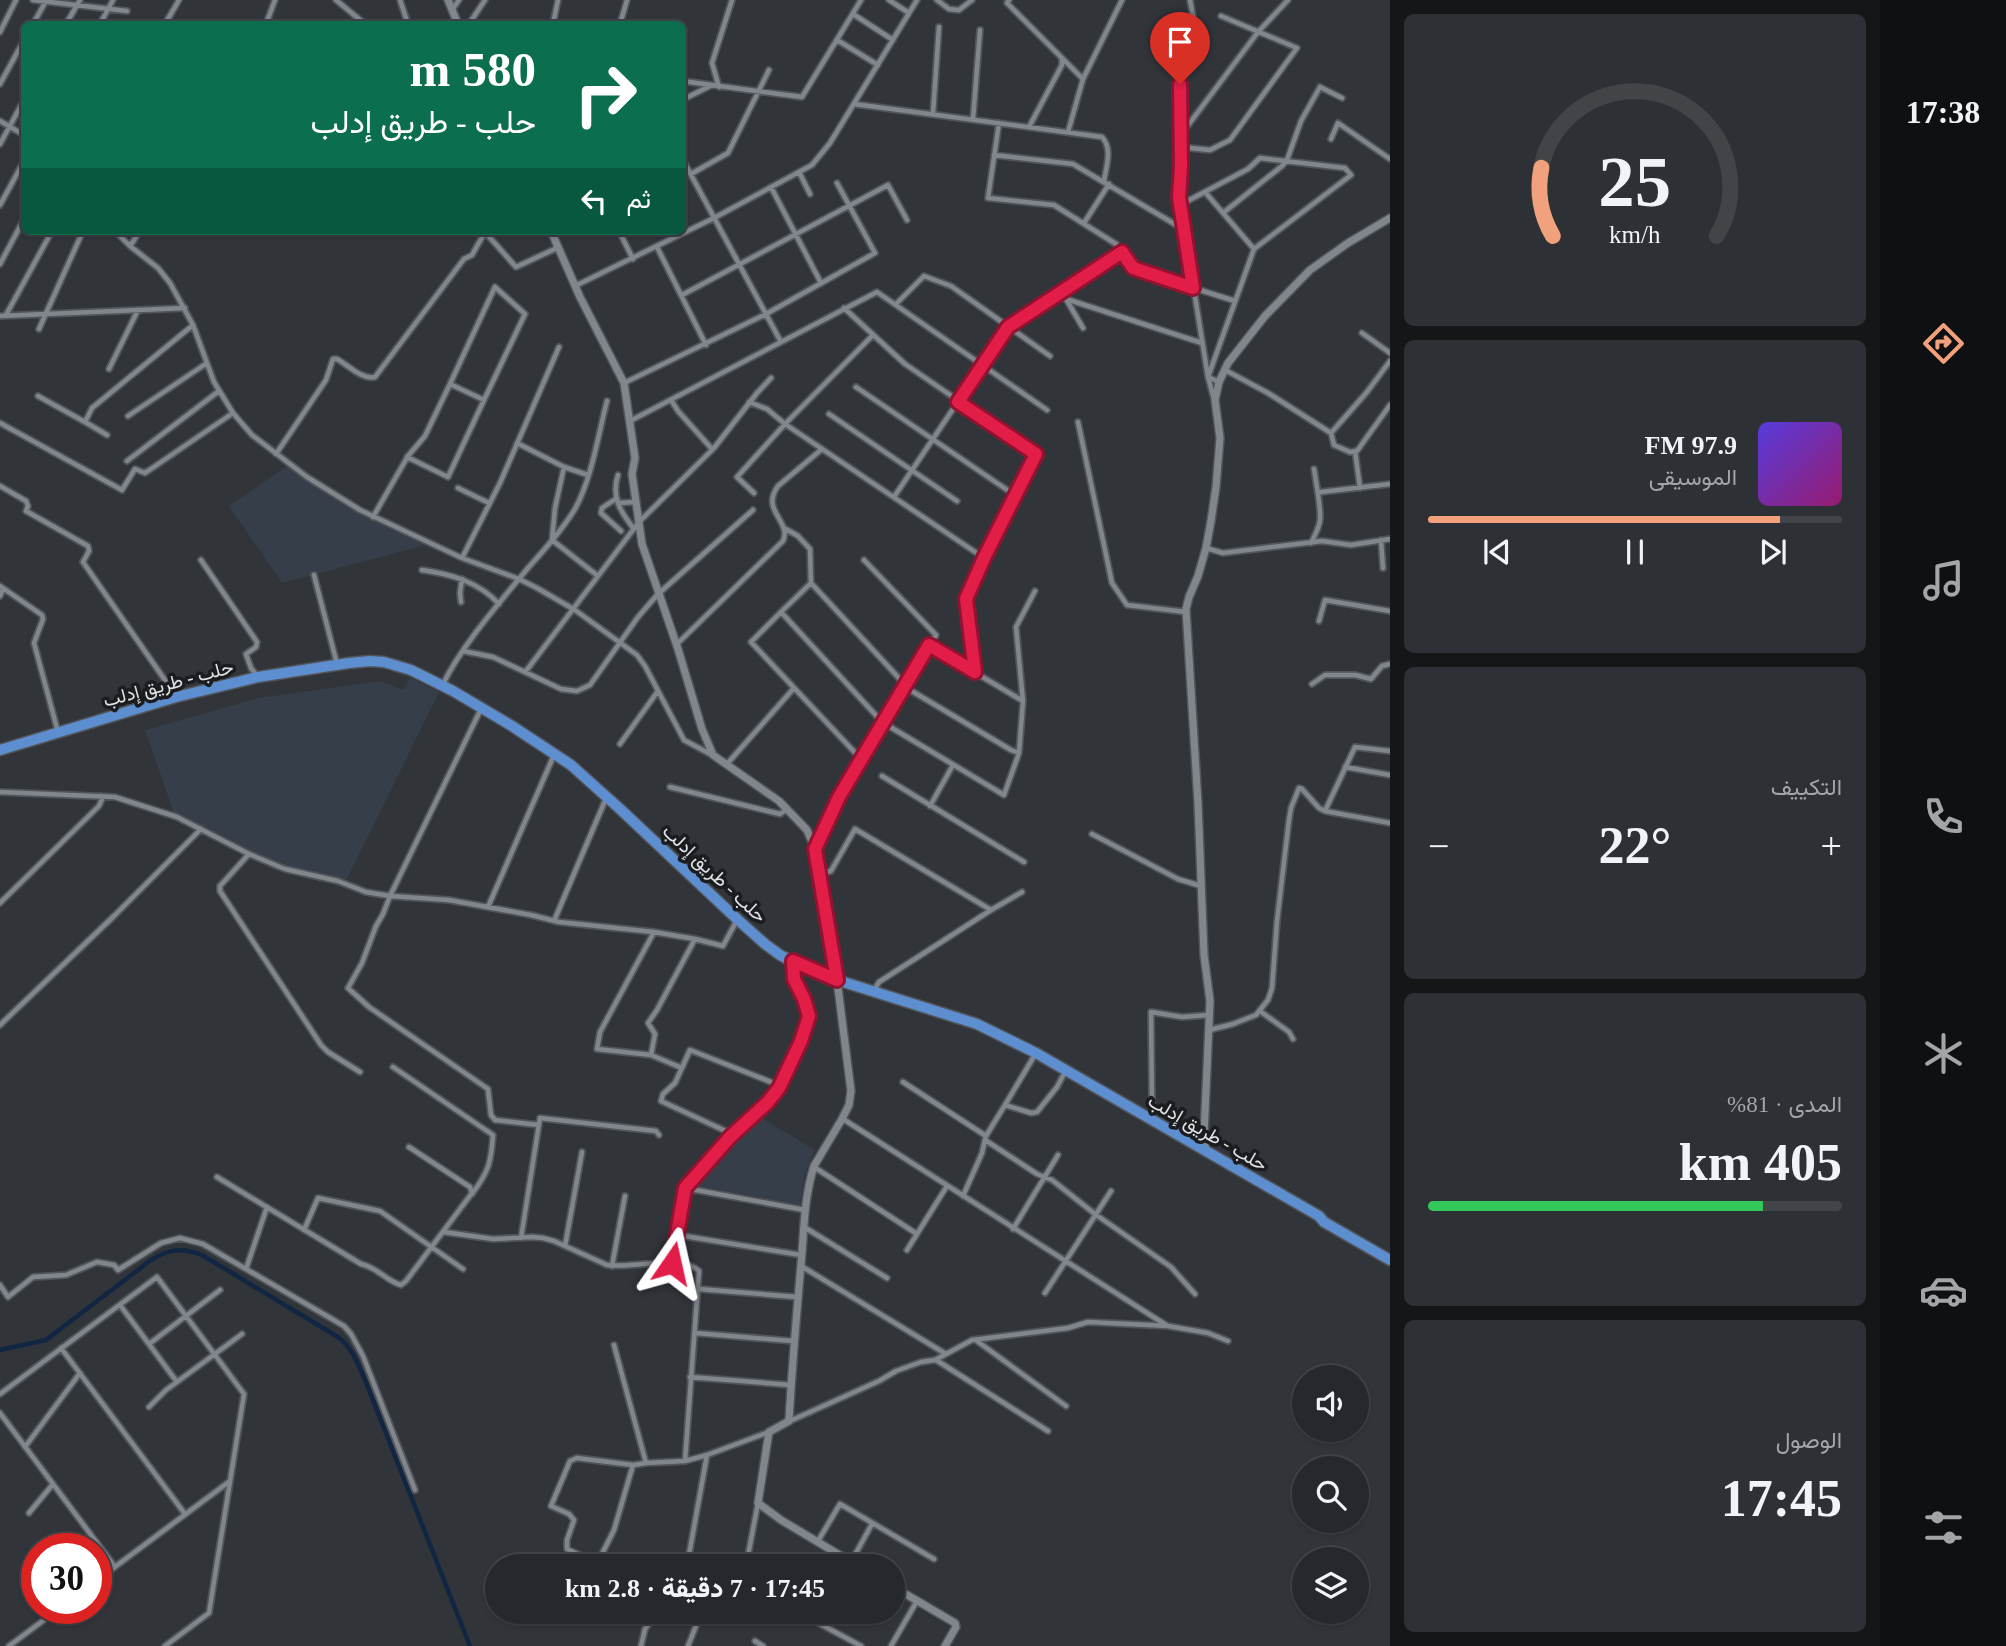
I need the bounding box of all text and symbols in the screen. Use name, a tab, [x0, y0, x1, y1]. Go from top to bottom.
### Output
pin	[1150, 12.0, 1210, 84]
icon: arrive	[1161, 23, 1199, 61]
text: 580 m	[409, 42, 536, 97]
icon: right	[560, 49, 651, 140]
text: 17:38	[1906, 94, 1980, 130]
text: حلب - طريق إدلب	[310, 104, 536, 140]
text: 25	[1599, 142, 1671, 223]
icon: left	[575, 182, 613, 220]
text: ثم	[627, 185, 651, 214]
text: km/h	[1609, 221, 1661, 248]
icon: directions	[1919, 319, 1968, 368]
text: 97.9 FM	[1645, 431, 1737, 460]
text: الموسيقى	[1649, 465, 1737, 490]
icon: previous	[1478, 533, 1516, 571]
icon: pause	[1616, 533, 1654, 571]
icon: next	[1754, 533, 1792, 571]
icon: music	[1919, 556, 1968, 605]
street label: حلب - طريق إدلب	[101, 656, 236, 713]
text: التكييف	[1771, 775, 1842, 800]
icon: phone	[1919, 792, 1968, 841]
text: 22°	[1599, 817, 1671, 874]
street label: حلب - طريق إدلب	[657, 820, 771, 928]
text: −	[1428, 825, 1449, 867]
text: +	[1821, 825, 1842, 867]
icon: climate	[1919, 1029, 1968, 1078]
street label: حلب - طريق إدلب	[1144, 1090, 1271, 1177]
text: المدى · 81%	[1727, 1092, 1842, 1117]
text: 405 km	[1679, 1134, 1842, 1191]
position arrow	[635, 1226, 709, 1300]
icon: car	[1919, 1266, 1968, 1315]
map controls	[1292, 1365, 1369, 1624]
button: sound	[1292, 1365, 1369, 1442]
text: الوصول	[1776, 1428, 1842, 1453]
button: search	[1292, 1456, 1369, 1533]
text: 17:45	[1721, 1470, 1842, 1527]
icon: filters	[1919, 1503, 1968, 1552]
speed limit sign: 30	[21, 1533, 112, 1624]
button: layers	[1292, 1547, 1369, 1624]
text: 17:45 · 7 دقيقة · 2.8 km	[565, 1574, 825, 1603]

